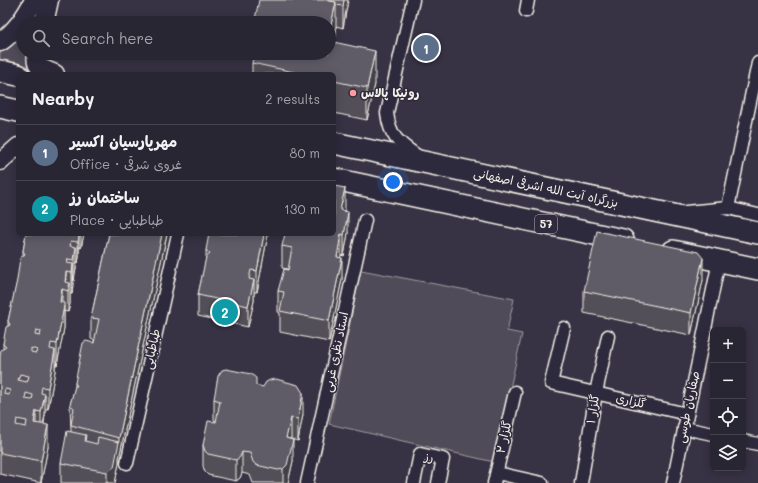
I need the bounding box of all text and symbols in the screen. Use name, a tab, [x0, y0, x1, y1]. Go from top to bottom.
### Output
search box	[16, 16, 336, 60]
icon: search	[30, 27, 52, 49]
text: Search here	[62, 28, 153, 48]
pin: 1	[413, 33, 439, 63]
place label: رونیکا پالاس	[361, 84, 420, 101]
text: Nearby	[32, 87, 94, 109]
marker: رونیکا پالاس	[348, 88, 358, 98]
text: 2 results	[265, 90, 320, 107]
text: مهرپارسیان اکسیر	[70, 131, 177, 151]
text: 1	[42, 144, 48, 161]
text: 80 m	[290, 144, 320, 161]
text: Office · غروی شرقی	[70, 155, 182, 172]
street label: بزرگراه آیت الله اشرفی اصفهانی	[472, 164, 620, 211]
your location	[383, 172, 403, 192]
text: ساختمان رز	[70, 187, 140, 207]
text: 2	[41, 200, 49, 217]
text: 130 m	[284, 200, 320, 217]
text: Place · طباطبایی	[70, 211, 163, 228]
road number: 57	[535, 215, 557, 233]
pin: 2	[212, 297, 238, 327]
street label: استاد نظری غربی	[319, 310, 352, 394]
street label: طباطبایی	[139, 327, 164, 371]
map controls	[710, 327, 746, 471]
button: +	[710, 327, 746, 363]
button: −	[710, 363, 746, 399]
street label: صفاریان طوسی	[672, 369, 703, 444]
street label: گلزاری	[615, 389, 648, 411]
street label: گلزار ۱	[582, 393, 602, 425]
button: locate	[710, 399, 746, 435]
street label: گلزار ۲	[491, 419, 515, 455]
button: layers	[710, 435, 746, 471]
street label: رز	[423, 447, 435, 465]

